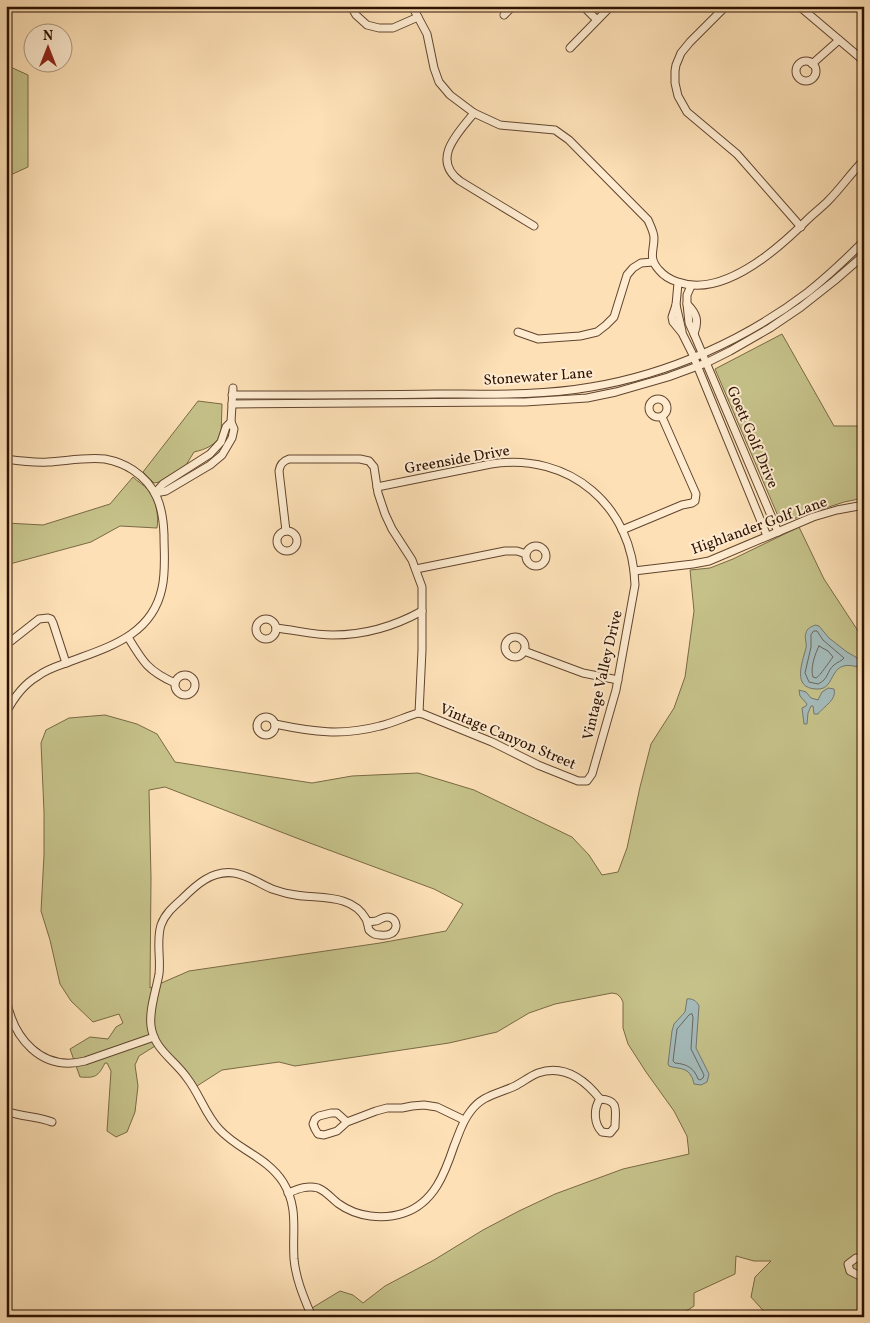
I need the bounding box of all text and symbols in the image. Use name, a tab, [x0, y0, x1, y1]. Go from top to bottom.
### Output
north arrow	[22, 22, 72, 72]
text: N	[43, 27, 53, 46]
street label: Stonewater Lane	[483, 363, 594, 392]
street label: Goett Golf Drive	[721, 383, 783, 492]
street label: Greenside Drive	[403, 441, 512, 480]
street label: Highlander Golf Lane	[689, 492, 830, 561]
street label: Vintage Valley Drive	[578, 608, 629, 742]
street label: Vintage Canyon Street	[436, 699, 579, 776]

